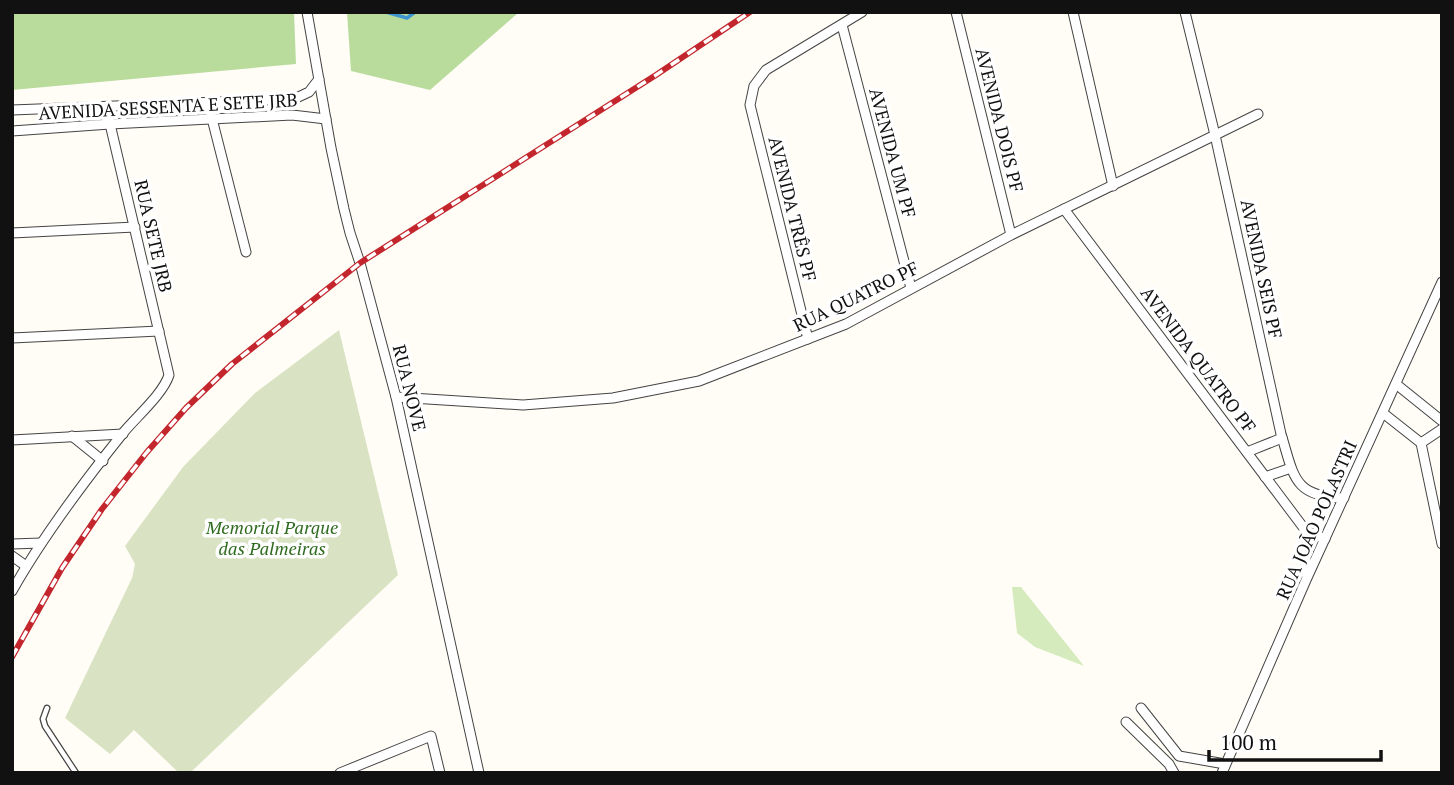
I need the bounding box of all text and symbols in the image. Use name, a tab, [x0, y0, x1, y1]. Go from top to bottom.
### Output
street label: AVENIDA DOIS PF	[970, 45, 1029, 194]
street label: AVENIDA UM PF	[864, 85, 922, 220]
street label: AVENIDA SESSENTA E SETE JRB	[38, 87, 298, 125]
street label: AVENIDA TRÊS PF	[763, 134, 823, 284]
street label: RUA SETE JRB	[129, 177, 179, 294]
street label: AVENIDA SEIS PF	[1235, 197, 1288, 341]
street label: RUA QUATRO PF	[789, 255, 922, 337]
street label: AVENIDA QUATRO PF	[1136, 281, 1262, 437]
street label: RUA NOVE	[388, 342, 432, 434]
street label: RUA JOÃO POLASTRI	[1270, 436, 1362, 603]
park label: Memorial Parque das Palmeiras	[205, 515, 338, 560]
scale bar	[1209, 718, 1380, 762]
text: 100 m	[1220, 728, 1277, 756]

